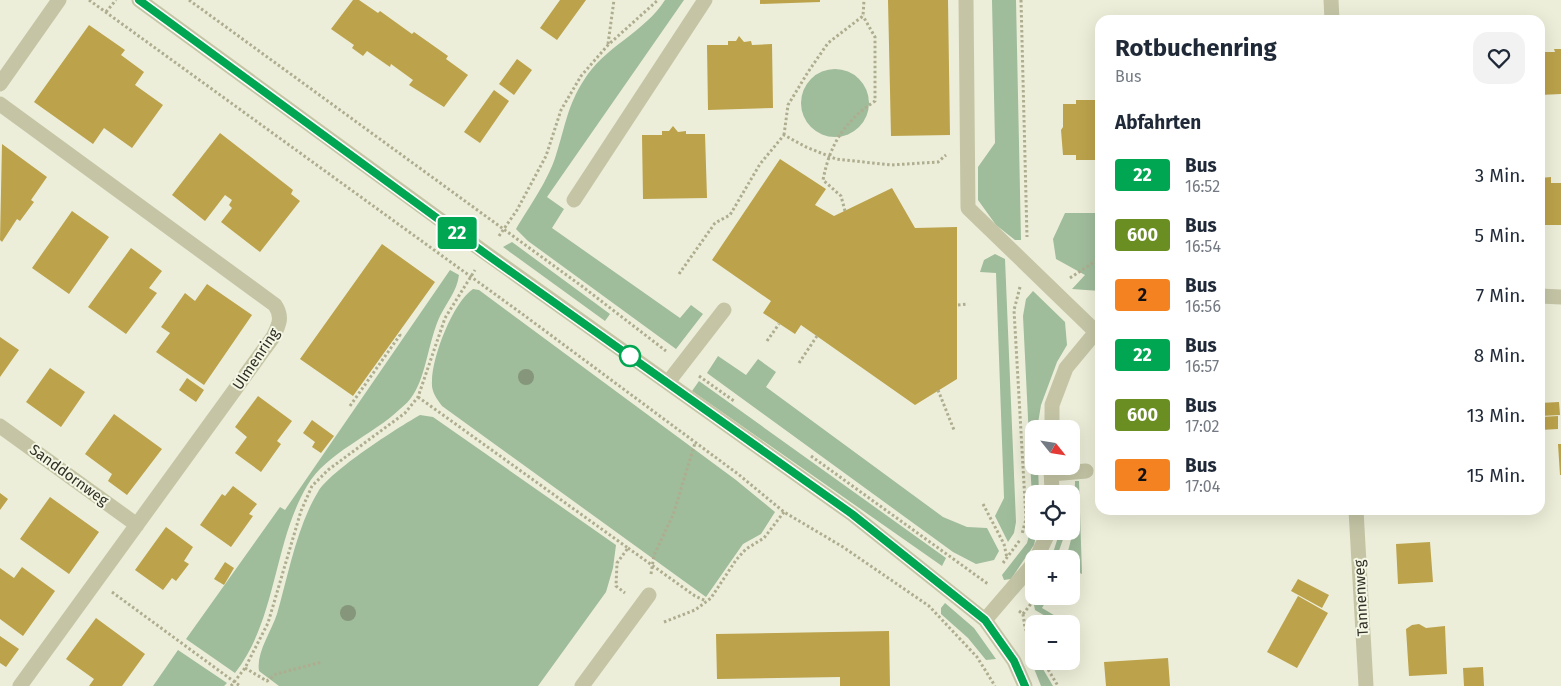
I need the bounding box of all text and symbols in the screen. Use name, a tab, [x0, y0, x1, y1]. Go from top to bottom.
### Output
button: heart	[1473, 32, 1525, 84]
text: Rotbuchenring	[1115, 34, 1277, 62]
text: Bus	[1115, 67, 1142, 86]
text: Abfahrten	[1115, 111, 1201, 134]
text: Bus	[1185, 154, 1217, 177]
text: 22	[1133, 164, 1152, 186]
text: 3 Min.	[1475, 164, 1525, 187]
text: 16:52	[1185, 177, 1220, 196]
text: Bus	[1185, 214, 1217, 237]
line badge: 22	[434, 217, 480, 249]
text: 22	[448, 222, 466, 244]
text: 600	[1127, 224, 1158, 246]
text: 5 Min.	[1475, 224, 1525, 247]
text: 16:54	[1185, 237, 1221, 256]
text: Bus	[1185, 274, 1217, 297]
text: 2	[1138, 284, 1147, 306]
text: 7 Min.	[1476, 284, 1525, 307]
text: 16:56	[1185, 297, 1221, 316]
street label: Ulmenring	[229, 324, 283, 393]
text: Bus	[1185, 334, 1217, 357]
text: 22	[1133, 344, 1152, 366]
text: 8 Min.	[1474, 344, 1525, 367]
unlabelled marker	[619, 345, 641, 367]
text: 16:57	[1185, 357, 1219, 376]
text: Bus	[1185, 394, 1217, 417]
text: 600	[1127, 404, 1158, 426]
text: 13 Min.	[1466, 404, 1525, 427]
text: 17:02	[1185, 417, 1220, 436]
north arrow	[1025, 420, 1080, 475]
map controls	[1025, 420, 1080, 670]
street label: Sanddornweg	[26, 440, 112, 510]
text: Bus	[1185, 454, 1217, 477]
text: 2	[1138, 464, 1147, 486]
text: 15 Min.	[1466, 464, 1525, 487]
text: 17:04	[1185, 477, 1220, 496]
button: locate	[1025, 485, 1080, 540]
button: +	[1025, 550, 1080, 605]
street label: Tannenweg	[1350, 559, 1372, 637]
button: −	[1025, 615, 1080, 670]

